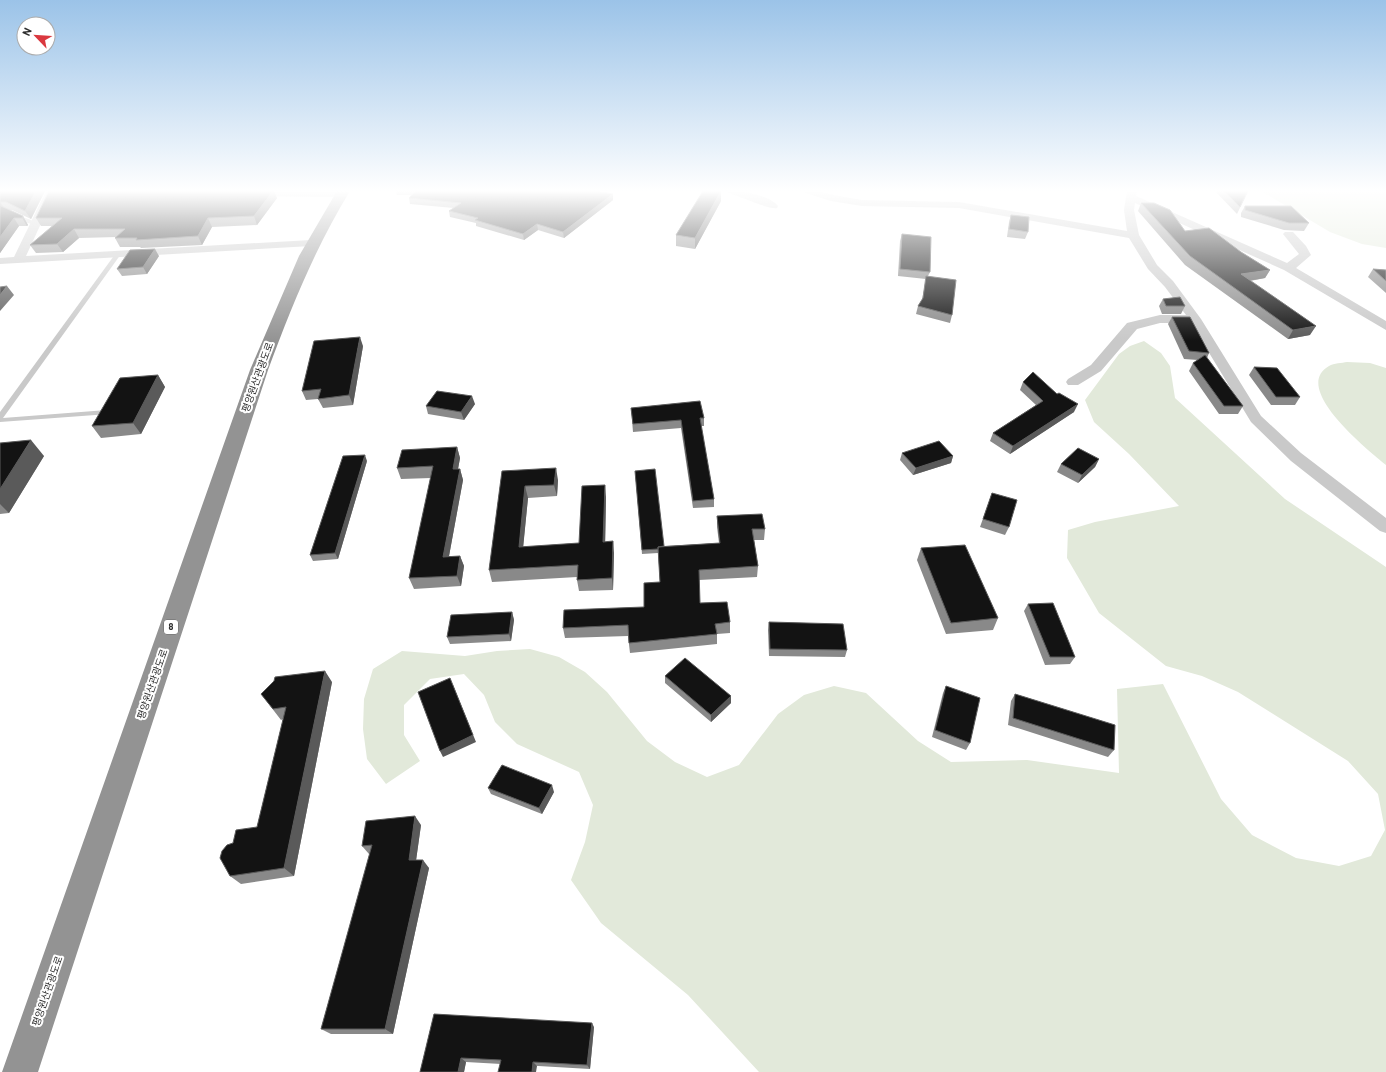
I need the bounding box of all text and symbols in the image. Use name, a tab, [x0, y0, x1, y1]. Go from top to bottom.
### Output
north arrow	[16, 16, 56, 56]
text: N	[19, 25, 34, 38]
street label: 평양원산관광도로	[239, 340, 275, 414]
road number: 8	[164, 620, 178, 634]
street label: 평양원산관광도로	[134, 647, 170, 721]
street label: 평양원산관광도로	[29, 954, 65, 1028]

